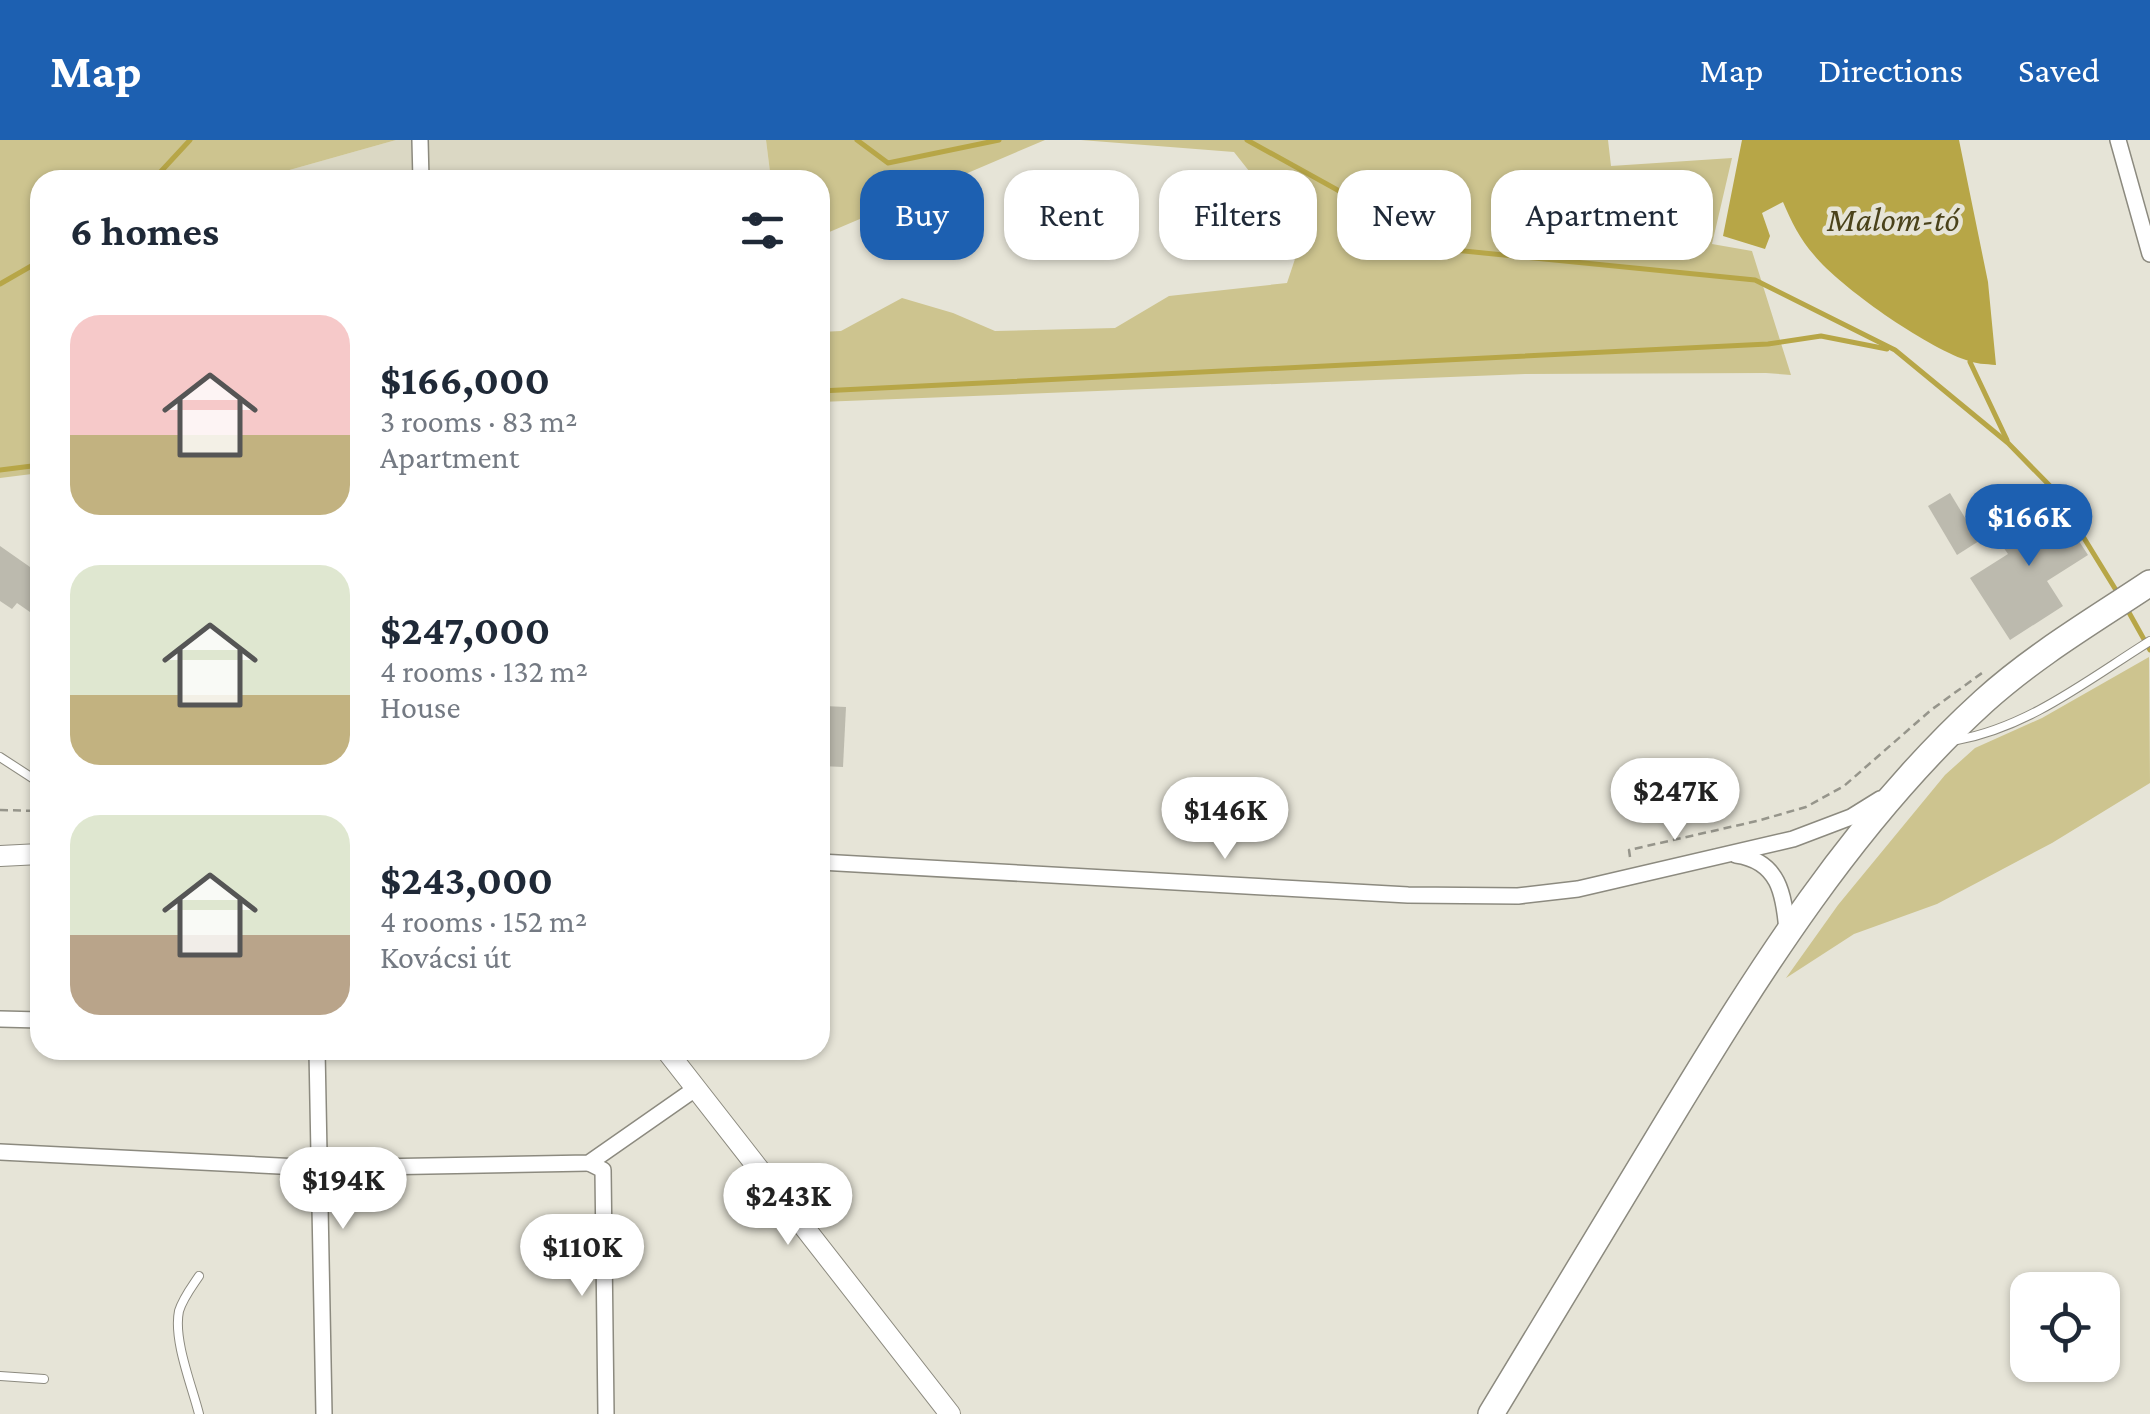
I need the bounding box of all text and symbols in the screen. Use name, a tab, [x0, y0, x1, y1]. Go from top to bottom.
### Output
text: Map	[50, 44, 142, 97]
text: Map	[1700, 51, 1763, 90]
text: Directions	[1818, 51, 1963, 90]
text: Saved	[2018, 51, 2100, 90]
chip: Buy	[860, 170, 984, 260]
chip: Rent	[1004, 170, 1139, 260]
chip: Filters	[1159, 170, 1317, 260]
chip: New	[1337, 170, 1471, 260]
chip: Apartment	[1491, 170, 1713, 260]
water label: Malom-tó	[1826, 200, 1960, 239]
icon: filters	[735, 203, 790, 258]
text: 6 homes	[70, 207, 219, 254]
icon: home	[150, 355, 270, 475]
text: $166,000	[380, 356, 550, 403]
text: 3 rooms · 83 m²	[380, 403, 578, 439]
text: Apartment	[380, 439, 519, 475]
pin: $166K	[1959, 484, 2099, 569]
text: $166K	[1987, 498, 2071, 534]
icon: home	[150, 605, 270, 725]
text: $247,000	[380, 606, 550, 653]
text: 4 rooms · 132 m²	[380, 653, 588, 689]
text: House	[380, 689, 460, 725]
pin: $247K	[1605, 758, 1745, 843]
text: $247K	[1633, 772, 1717, 808]
pin: $146K	[1155, 777, 1295, 862]
text: $146K	[1183, 791, 1267, 827]
icon: home	[150, 855, 270, 975]
text: $243,000	[380, 856, 553, 903]
text: 4 rooms · 152 m²	[380, 903, 587, 939]
text: Kovácsi út	[380, 939, 511, 975]
pin: $194K	[273, 1147, 413, 1232]
text: $194K	[302, 1161, 384, 1197]
pin: $243K	[718, 1163, 858, 1248]
text: $243K	[745, 1177, 831, 1213]
pin: $110K	[512, 1214, 652, 1299]
text: $110K	[542, 1228, 622, 1264]
map controls	[2010, 1272, 2120, 1382]
button: locate	[2010, 1272, 2120, 1382]

